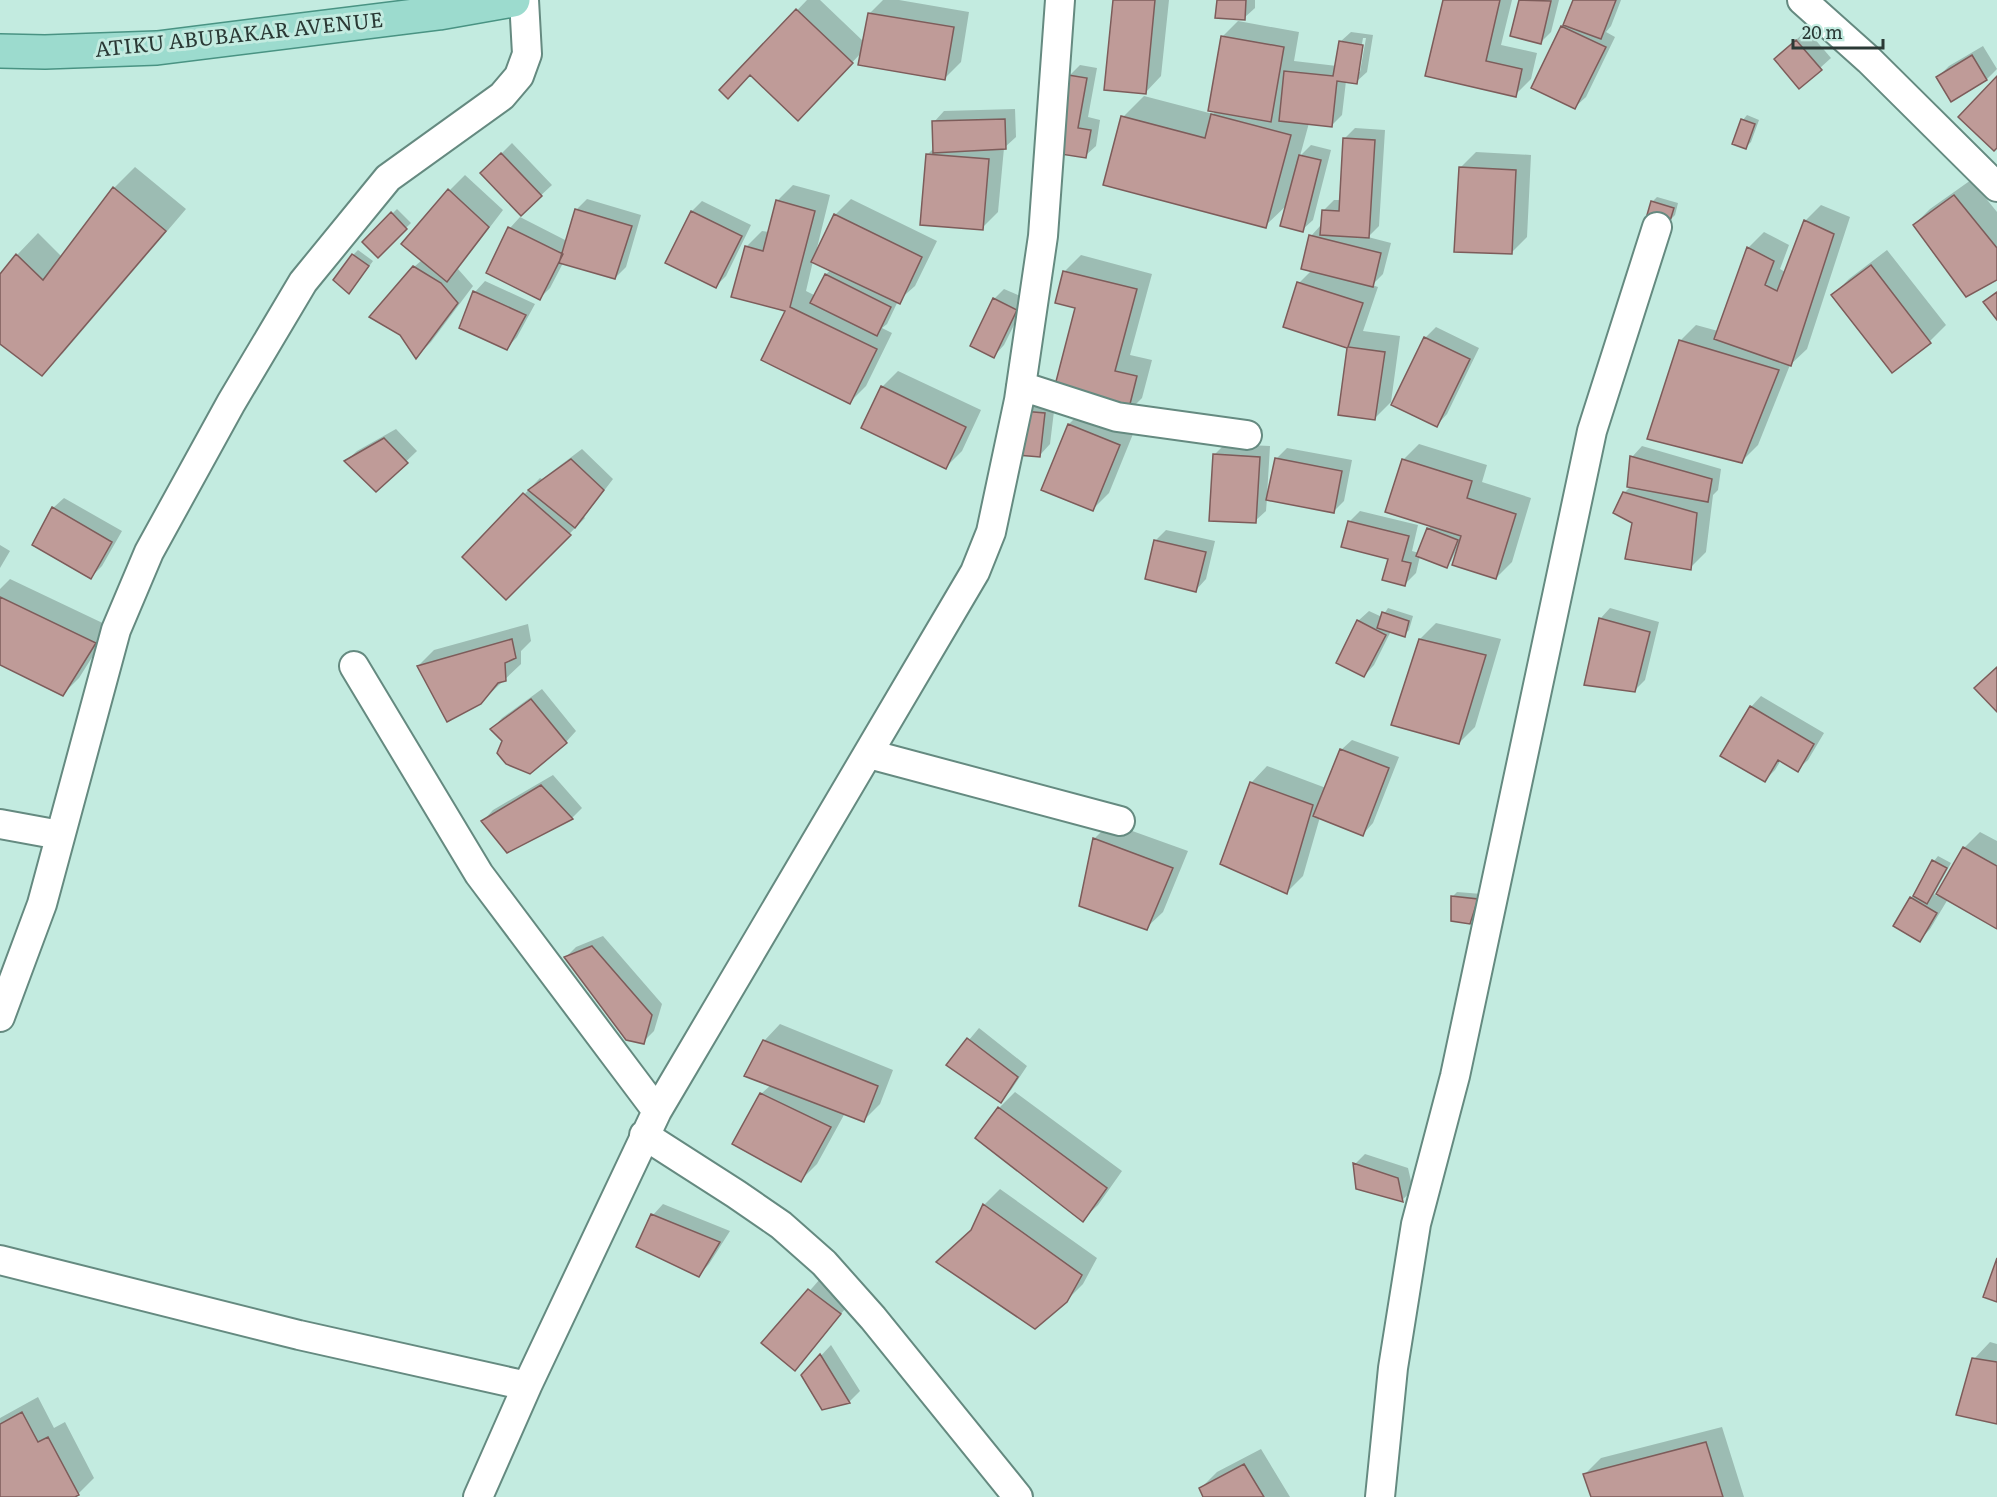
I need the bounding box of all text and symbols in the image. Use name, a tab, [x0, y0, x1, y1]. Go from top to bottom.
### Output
street label: ATIKU ABUBAKAR AVENUE	[93, 2, 384, 63]
scale bar	[1793, 12, 1883, 50]
text: 20 m	[1802, 18, 1843, 45]

